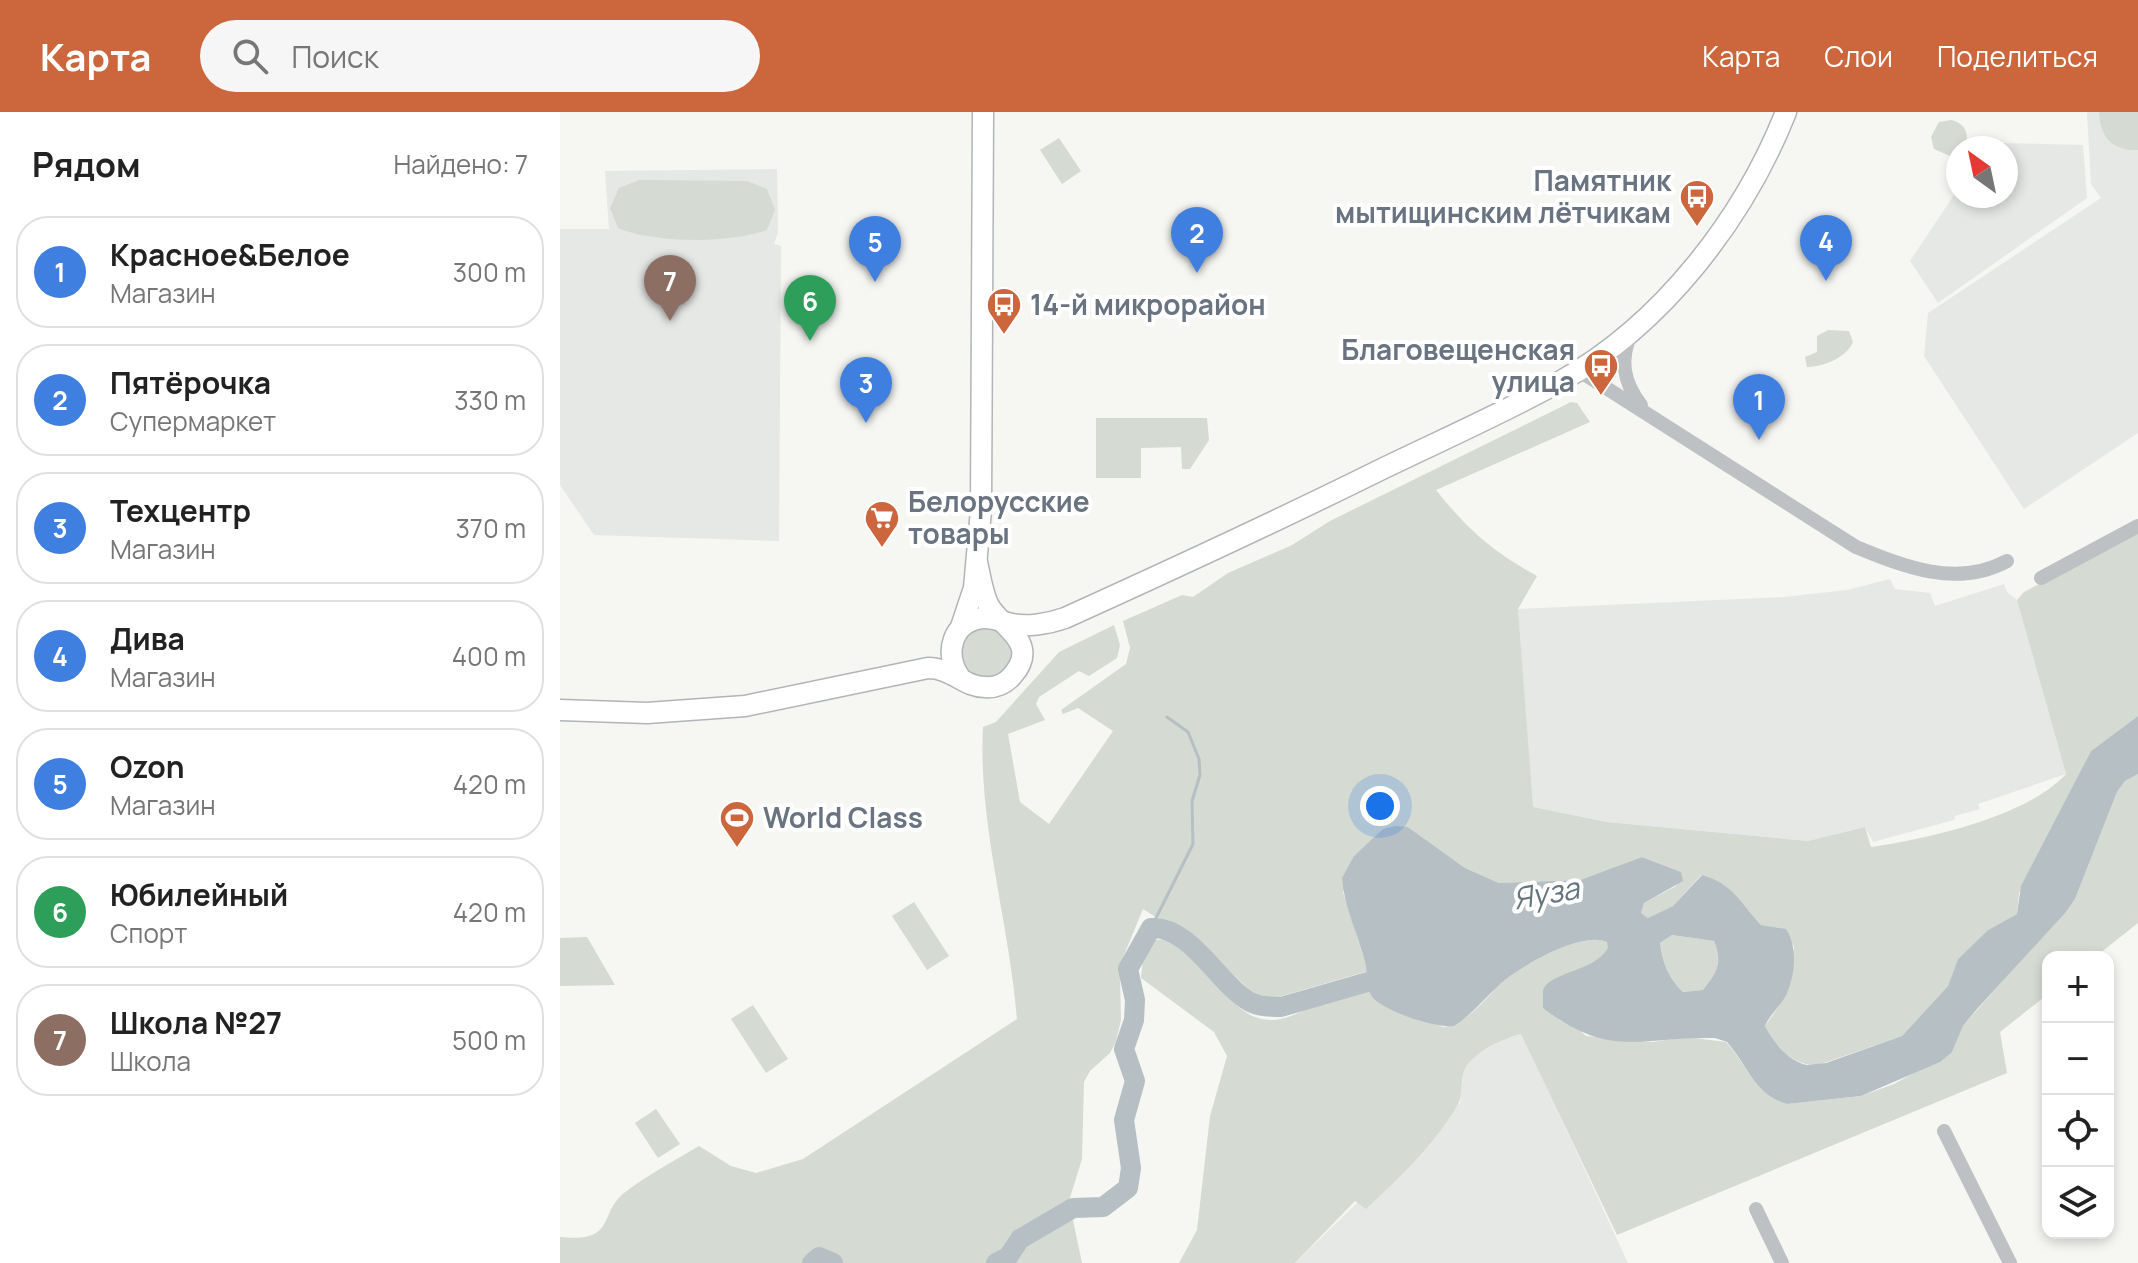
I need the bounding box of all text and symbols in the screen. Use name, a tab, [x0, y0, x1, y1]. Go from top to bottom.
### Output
search box	[200, 20, 760, 92]
text: Карта	[40, 30, 152, 82]
icon: search	[228, 34, 272, 78]
text: Поиск	[292, 36, 379, 77]
text: Карта	[1702, 37, 1780, 75]
text: Слои	[1824, 37, 1893, 75]
text: Поделиться	[1937, 37, 2098, 75]
north arrow	[1946, 136, 2018, 208]
text: Рядом	[32, 141, 141, 187]
text: Найдено: 7	[393, 146, 528, 182]
place label: Памятник мытищинским лётчикам	[1335, 161, 1672, 231]
bus stop icon: Памятник мытищинским лётчикам	[1678, 178, 1716, 228]
pin: 2	[1171, 207, 1223, 273]
pin: 4	[1800, 215, 1852, 281]
pin: 5	[849, 216, 901, 282]
text: Красное&Белое	[110, 234, 350, 275]
text: 1	[54, 254, 66, 290]
text: 300 m	[453, 254, 526, 290]
pin: 7	[644, 255, 696, 321]
text: Магазин	[110, 275, 216, 311]
pin: 6	[784, 275, 836, 341]
place label: 14-й микрорайон	[1030, 285, 1266, 323]
bus stop icon: 14-й микрорайон	[985, 286, 1023, 336]
place label: Благовещенская улица	[1341, 330, 1575, 400]
bus stop icon: Благовещенская улица	[1582, 347, 1620, 397]
pin: 3	[840, 357, 892, 423]
text: Пятёрочка	[110, 362, 271, 403]
pin: 1	[1733, 374, 1785, 440]
text: 2	[52, 382, 68, 418]
text: 330 m	[454, 382, 526, 418]
text: Супермаркет	[110, 403, 276, 439]
place label: Белорусские товары	[908, 482, 1090, 552]
text: Техцентр	[110, 490, 251, 531]
supermarket icon: Белорусские товары	[863, 499, 901, 549]
text: 3	[52, 510, 68, 546]
text: 370 m	[455, 510, 526, 546]
text: Магазин	[110, 531, 216, 567]
text: Дива	[110, 618, 185, 659]
text: 4	[52, 638, 68, 674]
text: 400 m	[452, 638, 526, 674]
text: Магазин	[110, 659, 216, 695]
text: Ozon	[110, 746, 185, 787]
text: 5	[52, 766, 68, 802]
text: 420 m	[453, 766, 526, 802]
your location	[1360, 786, 1400, 826]
text: Магазин	[110, 787, 216, 823]
place label: World Class	[763, 798, 923, 836]
sports icon: World Class	[718, 799, 756, 849]
water label: Яуза	[1509, 866, 1583, 918]
text: Юбилейный	[110, 874, 288, 915]
text: 6	[52, 894, 68, 930]
text: 420 m	[453, 894, 526, 930]
text: Спорт	[110, 915, 187, 951]
map controls	[2042, 951, 2114, 1239]
button: +	[2042, 951, 2114, 1023]
text: Школа №27	[110, 1002, 282, 1043]
text: 7	[53, 1022, 67, 1058]
text: 500 m	[452, 1022, 526, 1058]
button: −	[2042, 1023, 2114, 1095]
text: Школа	[110, 1043, 191, 1079]
button: locate	[2042, 1095, 2114, 1167]
button: layers	[2042, 1167, 2114, 1239]

